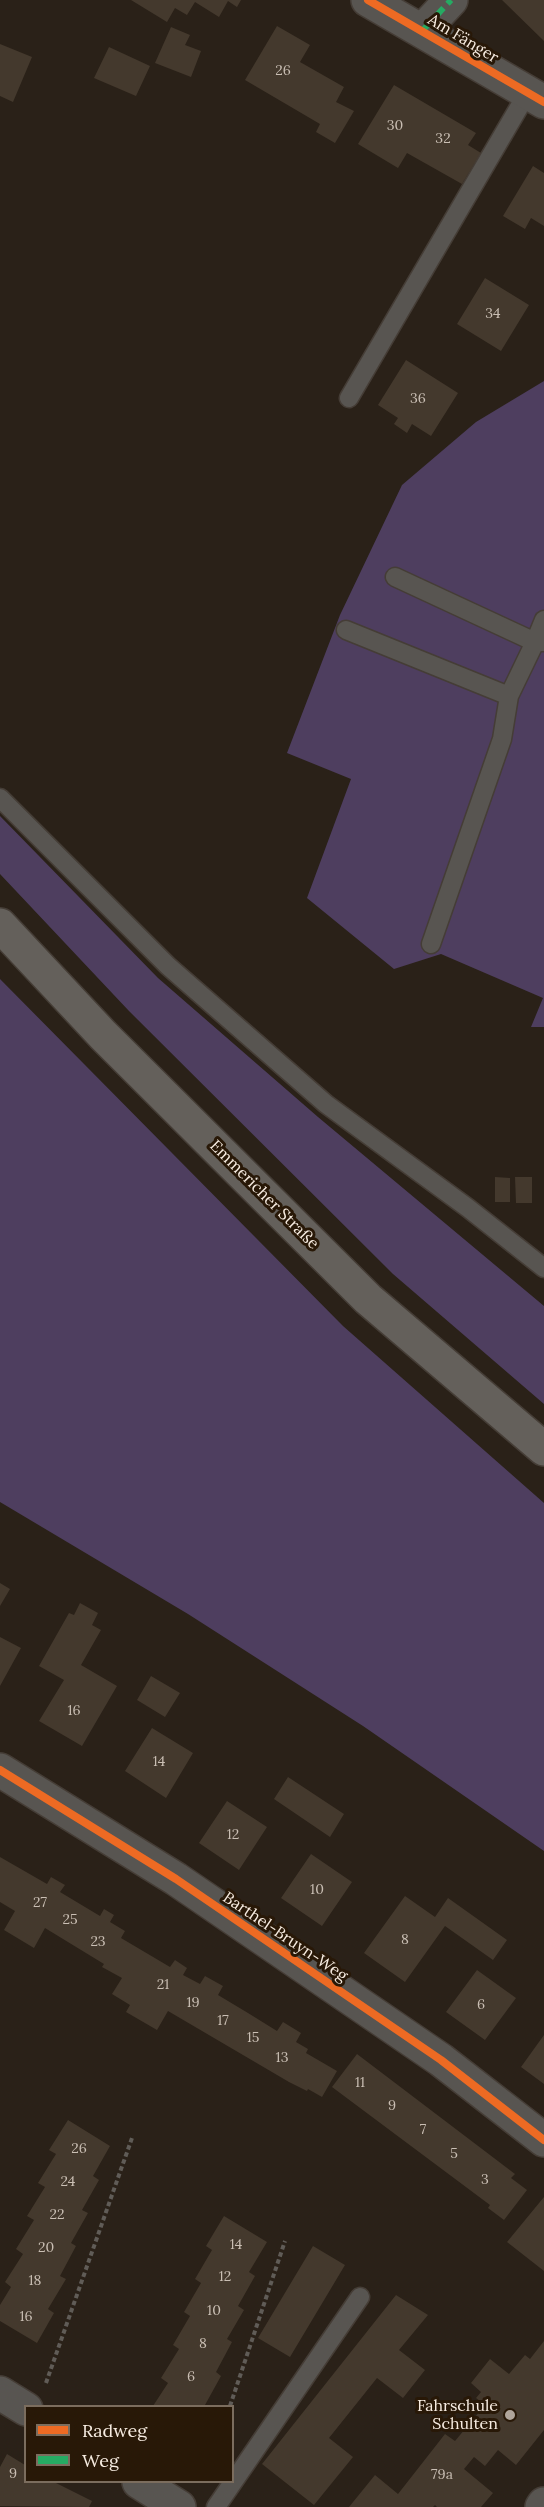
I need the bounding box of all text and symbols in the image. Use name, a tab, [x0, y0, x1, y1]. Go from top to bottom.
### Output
street label: Am Fänger	[424, 10, 502, 68]
house number: 26	[275, 63, 291, 79]
house number: 30	[387, 118, 403, 134]
house number: 32	[435, 131, 451, 147]
house number: 34	[485, 306, 501, 322]
house number: 36	[410, 391, 426, 407]
street label: Emmericher Straße	[205, 1136, 323, 1254]
house number: 16	[67, 1703, 81, 1719]
house number: 14	[153, 1754, 165, 1770]
house number: 12	[227, 1827, 239, 1843]
house number: 10	[310, 1882, 324, 1898]
street label: Barthel-Bruyn-Weg	[219, 1888, 351, 1986]
house number: 27	[33, 1895, 47, 1911]
house number: 25	[62, 1912, 78, 1928]
house number: 8	[401, 1932, 409, 1948]
house number: 23	[90, 1934, 106, 1950]
house number: 21	[157, 1977, 169, 1993]
house number: 19	[186, 1995, 200, 2011]
house number: 6	[477, 1997, 485, 2013]
house number: 17	[217, 2013, 229, 2029]
house number: 15	[247, 2030, 259, 2046]
house number: 13	[276, 2050, 288, 2066]
house number: 11	[355, 2075, 365, 2091]
house number: 9	[388, 2098, 396, 2114]
house number: 7	[420, 2122, 426, 2138]
house number: 26	[71, 2141, 87, 2157]
house number: 5	[450, 2146, 458, 2162]
house number: 3	[481, 2172, 489, 2188]
house number: 24	[61, 2174, 75, 2190]
house number: 22	[49, 2207, 65, 2223]
house number: 14	[230, 2237, 242, 2253]
house number: 20	[38, 2240, 54, 2256]
house number: 12	[219, 2269, 231, 2285]
house number: 18	[29, 2273, 41, 2289]
house number: 10	[207, 2303, 221, 2319]
house number: 16	[19, 2309, 33, 2325]
house number: 8	[199, 2336, 207, 2352]
house number: 6	[187, 2369, 195, 2385]
place label: Fahrschule Schulten	[417, 2396, 498, 2434]
legend	[24, 2405, 234, 2483]
marker: Fahrschule Schulten	[503, 2408, 517, 2422]
text: Radweg	[82, 2419, 147, 2442]
text: Weg	[82, 2449, 119, 2472]
house number: 9	[9, 2466, 17, 2482]
house number: 79a	[431, 2467, 453, 2483]

